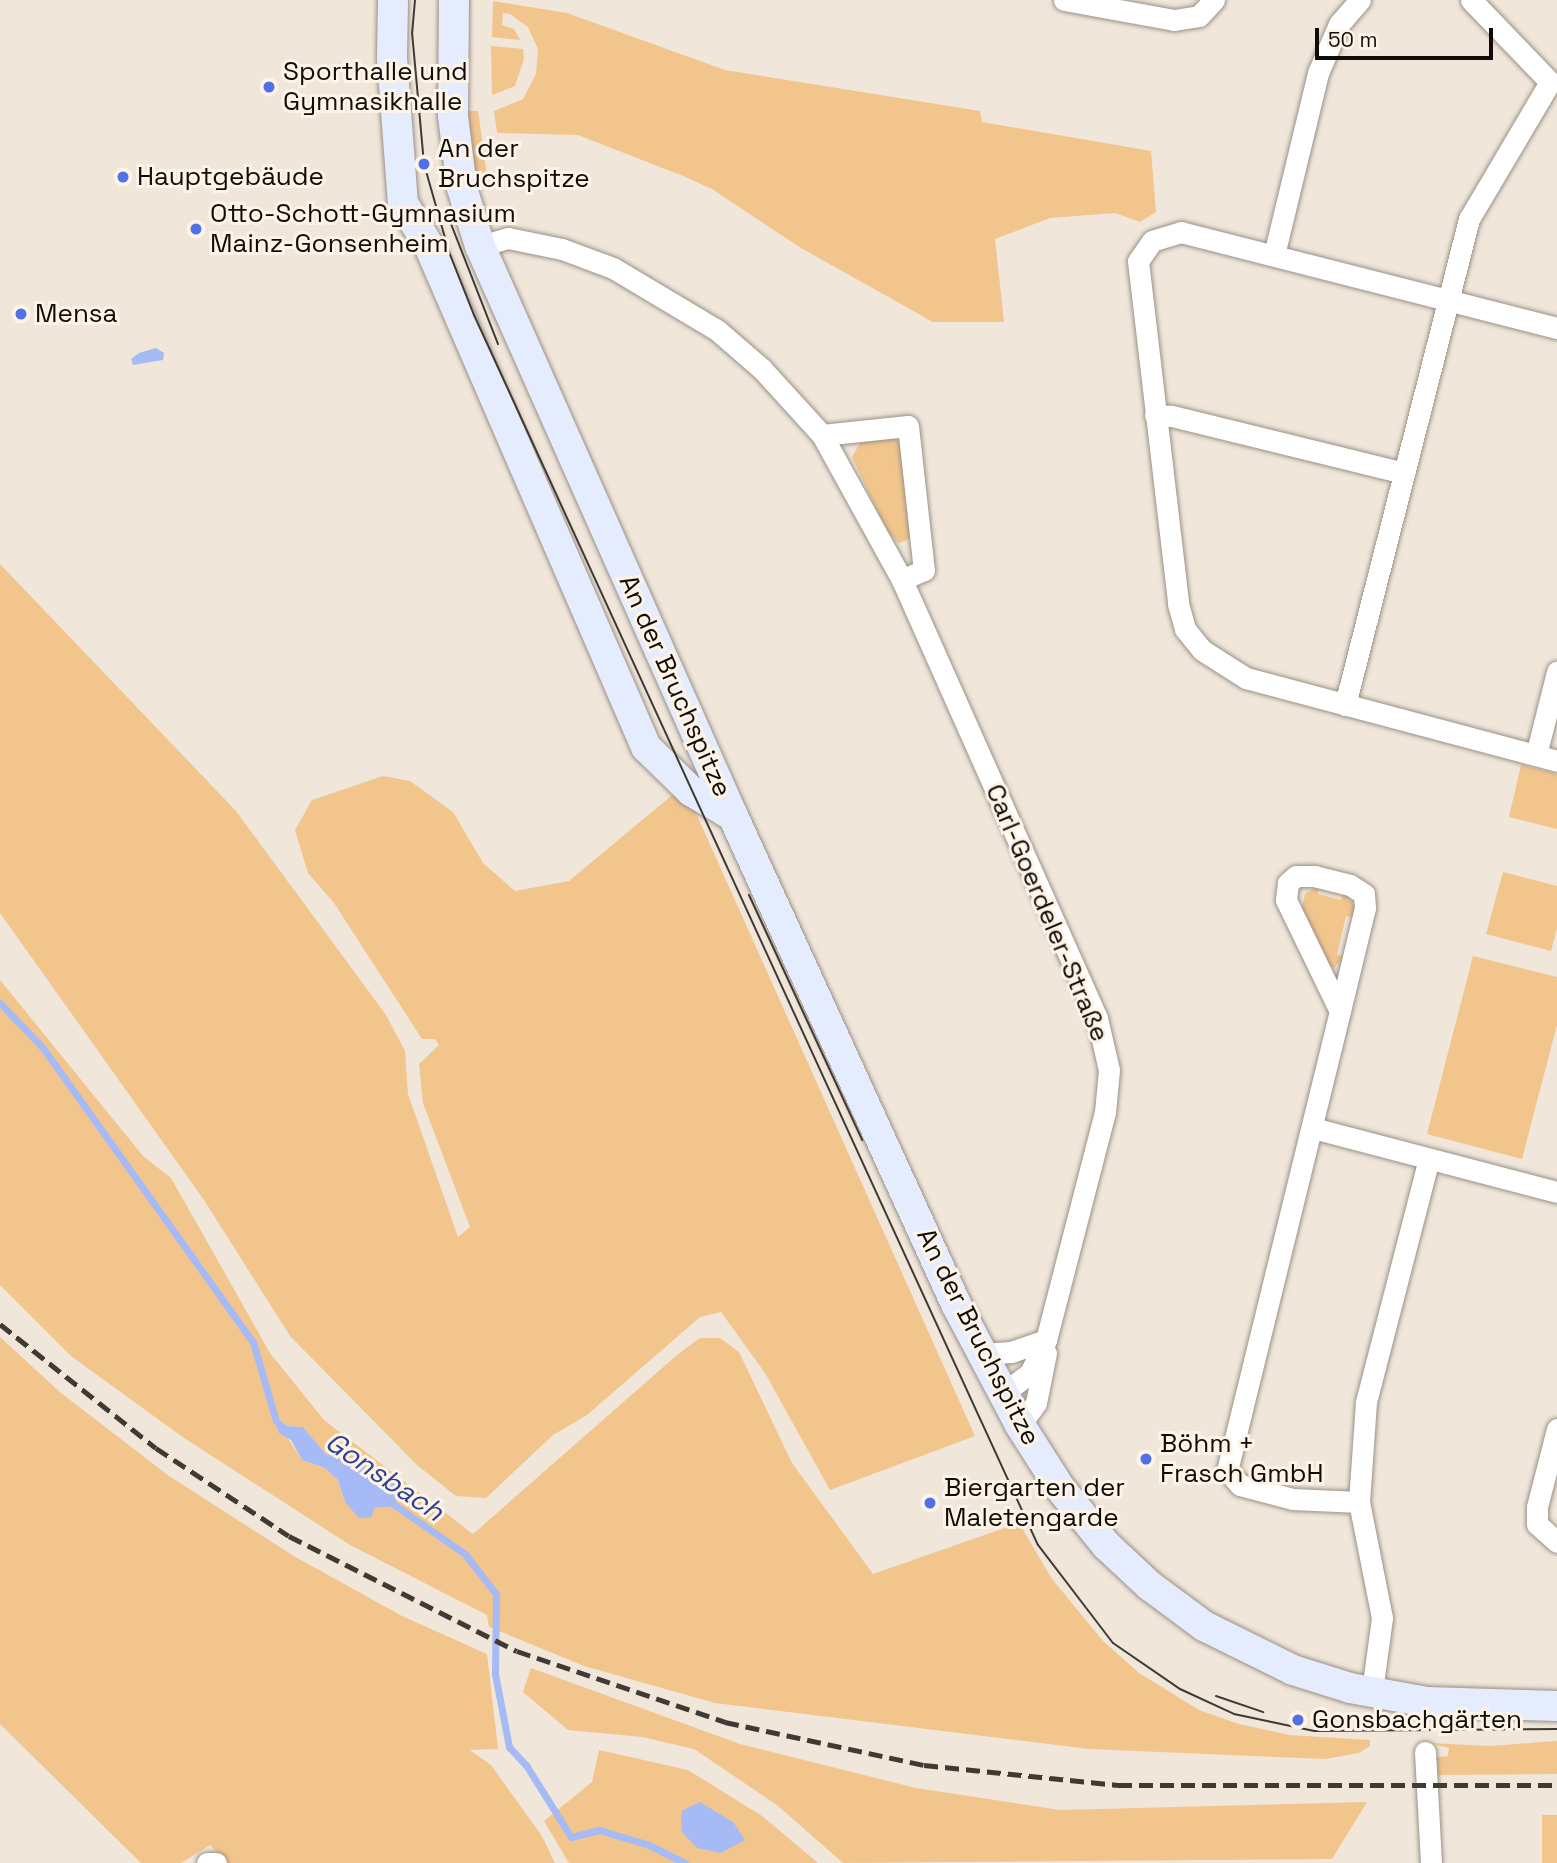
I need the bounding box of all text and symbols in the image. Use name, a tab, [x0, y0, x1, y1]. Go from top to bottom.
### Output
scale bar	[1319, 14, 1498, 58]
text: 50 m	[1328, 26, 1378, 53]
place label: Sporthalle und Gymnasikhalle	[283, 56, 468, 118]
marker: Sporthalle und Gymnasikhalle	[261, 79, 277, 95]
place label: An der Bruchspitze	[438, 133, 590, 194]
marker: An der Bruchspitze	[416, 156, 432, 172]
place label: Hauptgebäude	[137, 161, 324, 193]
marker: Hauptgebäude	[115, 169, 131, 185]
place label: Otto-Schott-Gymnasium Mainz-Gonsenheim	[210, 198, 516, 260]
marker: Otto-Schott-Gymnasium Mainz-Gonsenheim	[188, 221, 204, 237]
place label: Mensa	[35, 298, 117, 330]
marker: Mensa	[13, 306, 29, 322]
street label: An der Bruchspitze	[612, 570, 738, 802]
street label: Carl-Goerdeler-Straße	[979, 780, 1115, 1046]
street label: An der Bruchspitze	[910, 1223, 1046, 1451]
water label: Gonsbach	[319, 1424, 451, 1528]
place label: Böhm + Frasch GmbH	[1160, 1428, 1323, 1490]
marker: Böhm + Frasch GmbH	[1138, 1451, 1154, 1467]
place label: Biergarten der Maletengarde	[944, 1472, 1125, 1534]
marker: Biergarten der Maletengarde	[922, 1495, 938, 1511]
place label: Gonsbachgärten	[1312, 1704, 1522, 1736]
marker: Gonsbachgärten	[1290, 1712, 1306, 1728]

